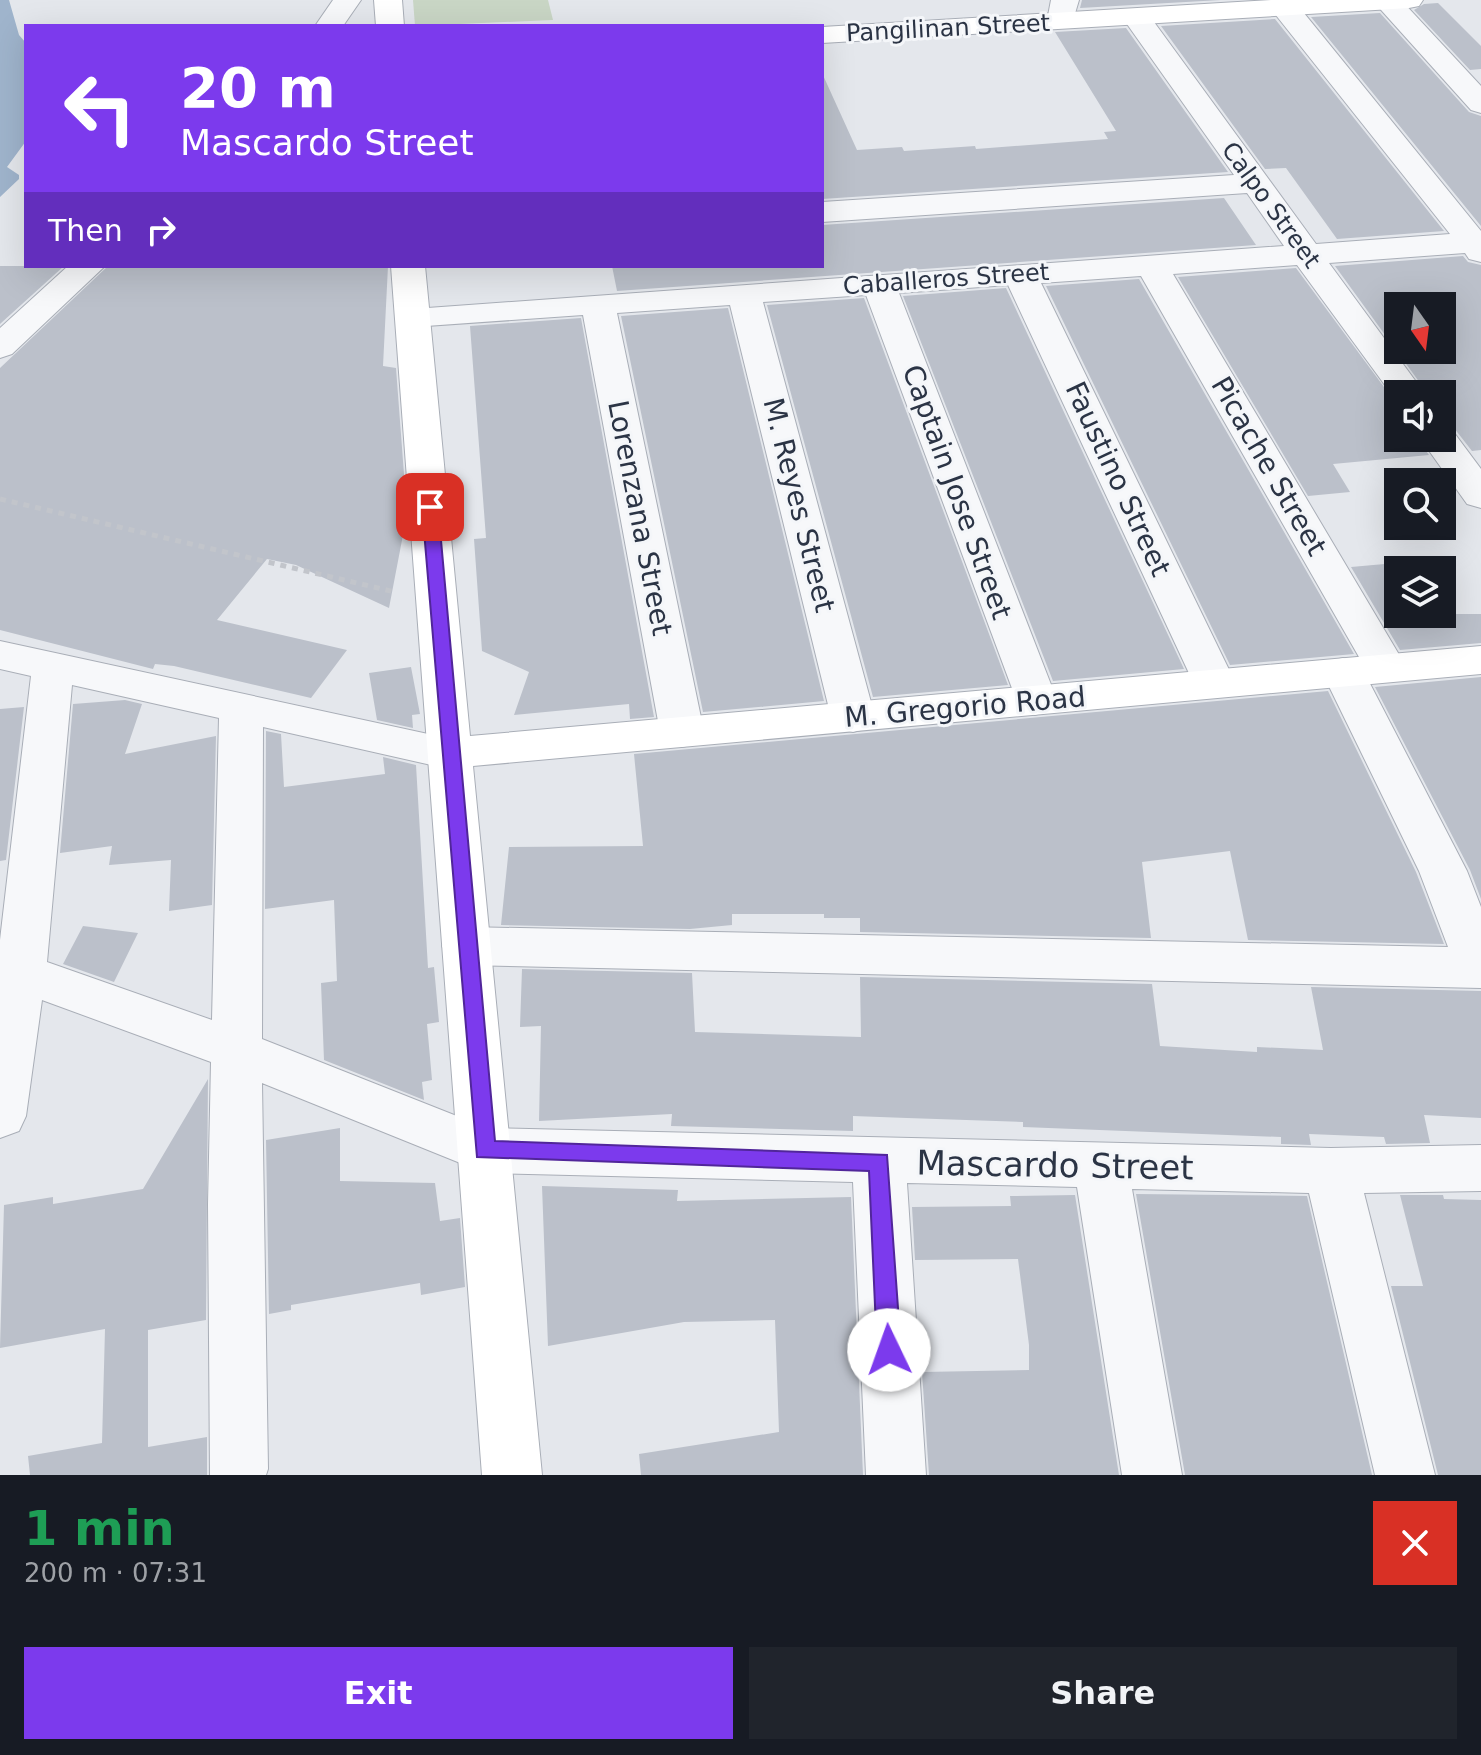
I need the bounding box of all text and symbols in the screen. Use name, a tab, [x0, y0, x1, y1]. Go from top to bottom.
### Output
street label: Pangilinan Street	[845, 9, 1051, 47]
text: 20 m	[180, 55, 336, 120]
icon: left	[48, 56, 152, 160]
text: Mascardo Street	[180, 122, 474, 163]
street label: Calpo Street	[1216, 137, 1326, 273]
icon: right	[139, 208, 183, 252]
text: Then	[48, 213, 123, 248]
street label: Caballeros Street	[842, 258, 1050, 300]
north arrow	[1384, 292, 1456, 364]
map controls	[1384, 292, 1456, 628]
street label: Captain Jose Street	[896, 360, 1018, 624]
street label: Picache Street	[1204, 371, 1334, 561]
street label: Faustino Street	[1059, 377, 1177, 581]
button: sound	[1384, 380, 1456, 452]
street label: M. Reyes Street	[756, 394, 842, 616]
street label: Lorenzana Street	[601, 398, 679, 638]
button: search	[1384, 468, 1456, 540]
pin	[396, 473, 464, 541]
icon: arrive	[408, 485, 452, 529]
button: layers	[1384, 556, 1456, 628]
street label: M. Gregorio Road	[843, 680, 1087, 734]
street label: Mascardo Street	[916, 1143, 1194, 1187]
position arrow	[847, 1308, 931, 1392]
text: 1 min	[24, 1500, 175, 1556]
button: close	[1373, 1501, 1457, 1585]
text: 200 m · 07:31	[24, 1558, 207, 1588]
button: Exit	[24, 1647, 733, 1739]
button: Share	[749, 1647, 1457, 1739]

